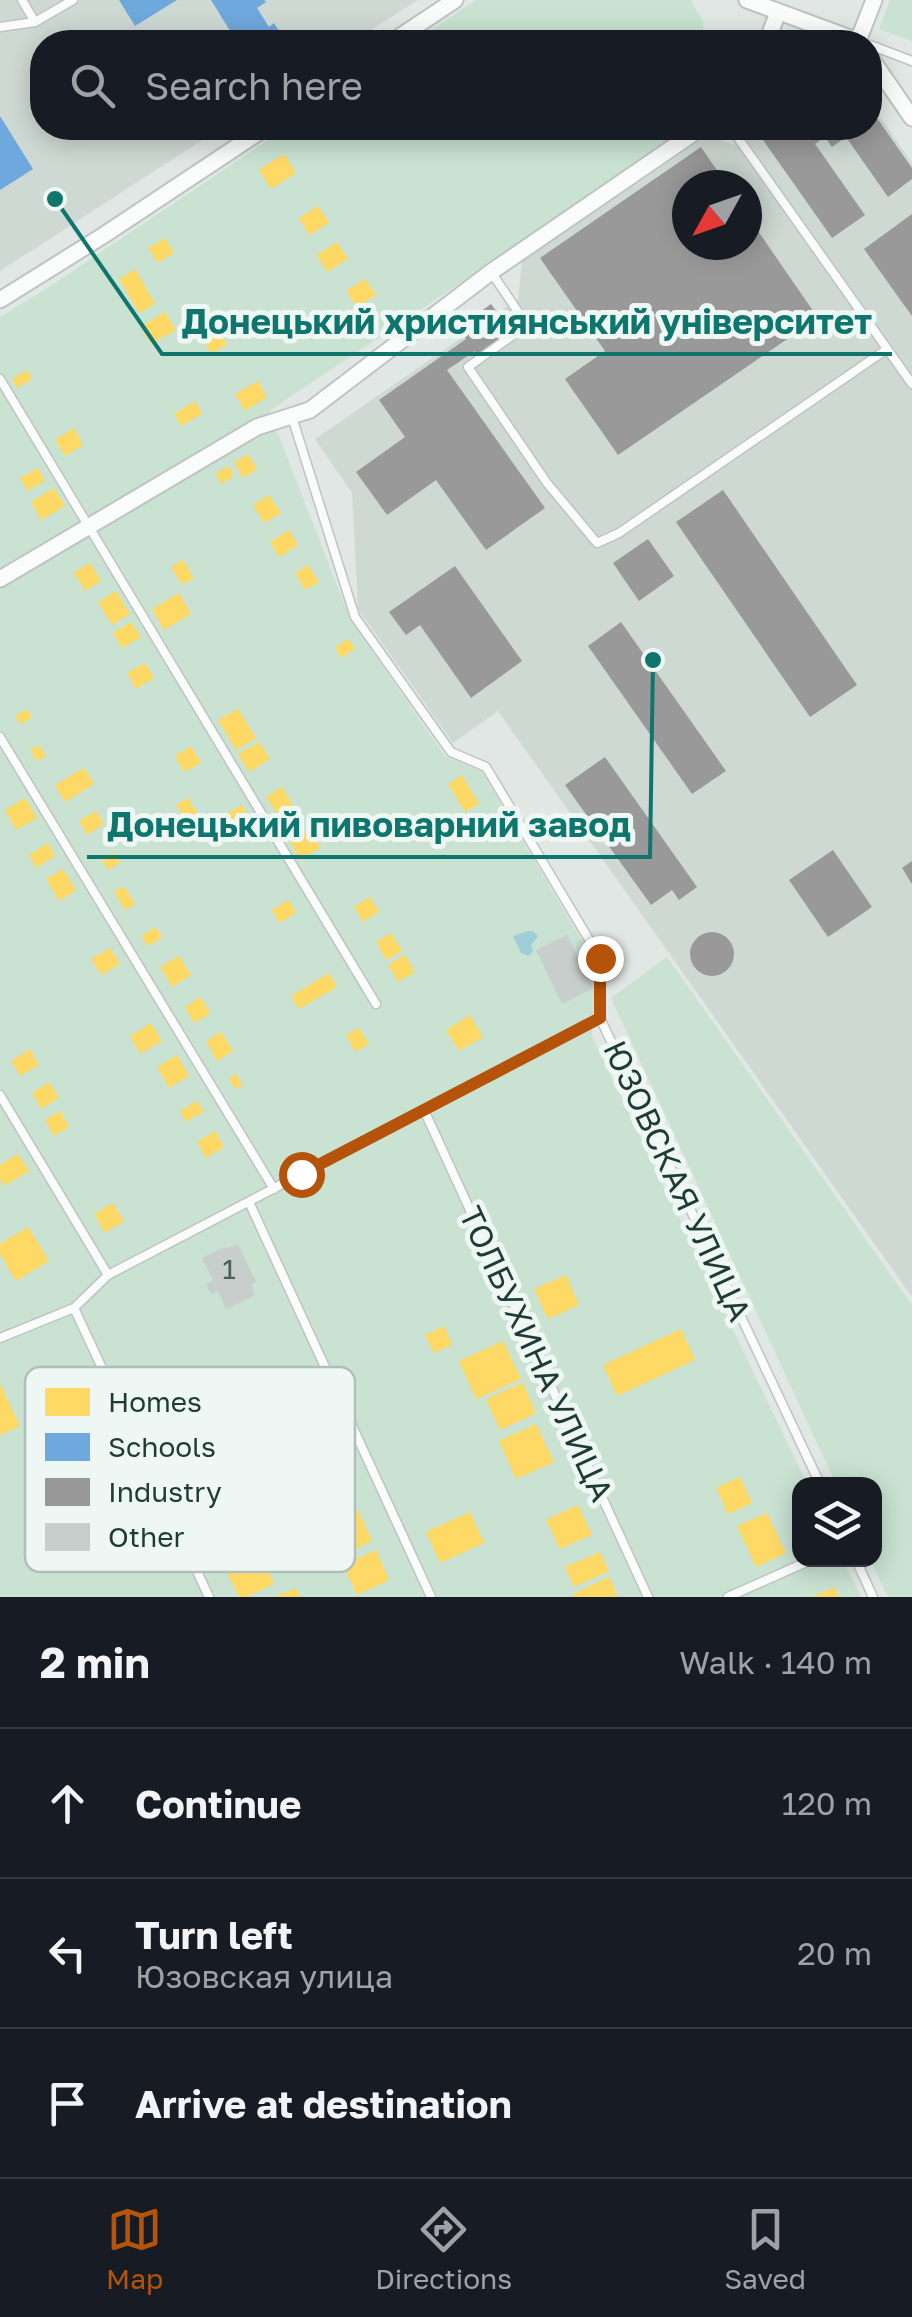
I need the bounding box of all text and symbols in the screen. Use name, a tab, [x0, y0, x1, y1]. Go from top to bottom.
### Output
search box	[30, 30, 882, 140]
icon: search	[65, 58, 120, 113]
text: Search here	[145, 63, 363, 108]
north arrow	[672, 170, 762, 260]
callout: Донецький християнський університет	[162, 289, 892, 354]
text: Донецький християнський університет	[182, 300, 872, 342]
callout: Донецький пивоварний завод	[87, 792, 650, 857]
text: Донецький пивоварний завод	[107, 803, 631, 845]
route end	[578, 936, 624, 982]
street label: ЮЗОВСКАЯ УЛИЦА	[596, 1034, 760, 1327]
route start	[279, 1152, 325, 1198]
street label: ТОЛБУХИНА УЛИЦА	[452, 1200, 622, 1507]
house number: 1	[222, 1252, 236, 1285]
legend	[25, 1367, 355, 1572]
text: Homes	[108, 1385, 202, 1418]
text: Schools	[108, 1430, 216, 1463]
text: Industry	[108, 1475, 222, 1508]
map controls	[792, 1477, 882, 1567]
button: layers	[792, 1477, 882, 1567]
text: Other	[108, 1520, 184, 1553]
text: 2 min	[40, 1637, 150, 1687]
text: Walk · 140 m	[679, 1643, 872, 1681]
icon: ahead	[40, 1776, 95, 1831]
text: Continue	[135, 1781, 301, 1826]
text: 120 m	[782, 1784, 872, 1822]
text: Turn left	[135, 1912, 293, 1957]
icon: left	[40, 1926, 95, 1981]
text: 20 m	[797, 1934, 872, 1972]
text: Юзовская улица	[135, 1957, 393, 1995]
icon: arrive	[40, 2076, 95, 2131]
text: Arrive at destination	[135, 2081, 512, 2126]
tab: Map	[106, 2202, 163, 2295]
tab: Directions	[375, 2202, 512, 2295]
tab: Saved	[724, 2202, 806, 2295]

